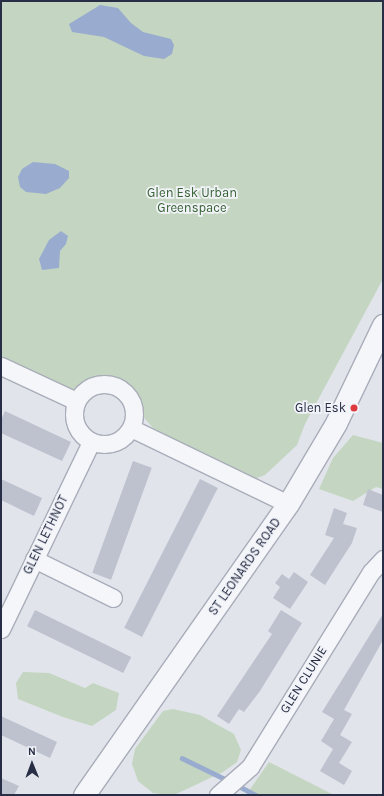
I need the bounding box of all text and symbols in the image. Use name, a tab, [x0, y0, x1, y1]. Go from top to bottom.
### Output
park label: Glen Esk Urban Greenspace	[147, 186, 237, 217]
place label: Glen Esk	[295, 400, 346, 416]
marker: Glen Esk	[349, 403, 359, 413]
street label: GLEN LETHNOT	[20, 493, 72, 577]
street label: ST LEONARDS ROAD	[205, 515, 285, 619]
street label: GLEN CLUNIE	[277, 644, 331, 716]
north arrow	[12, 744, 52, 784]
text: N	[28, 745, 36, 758]

